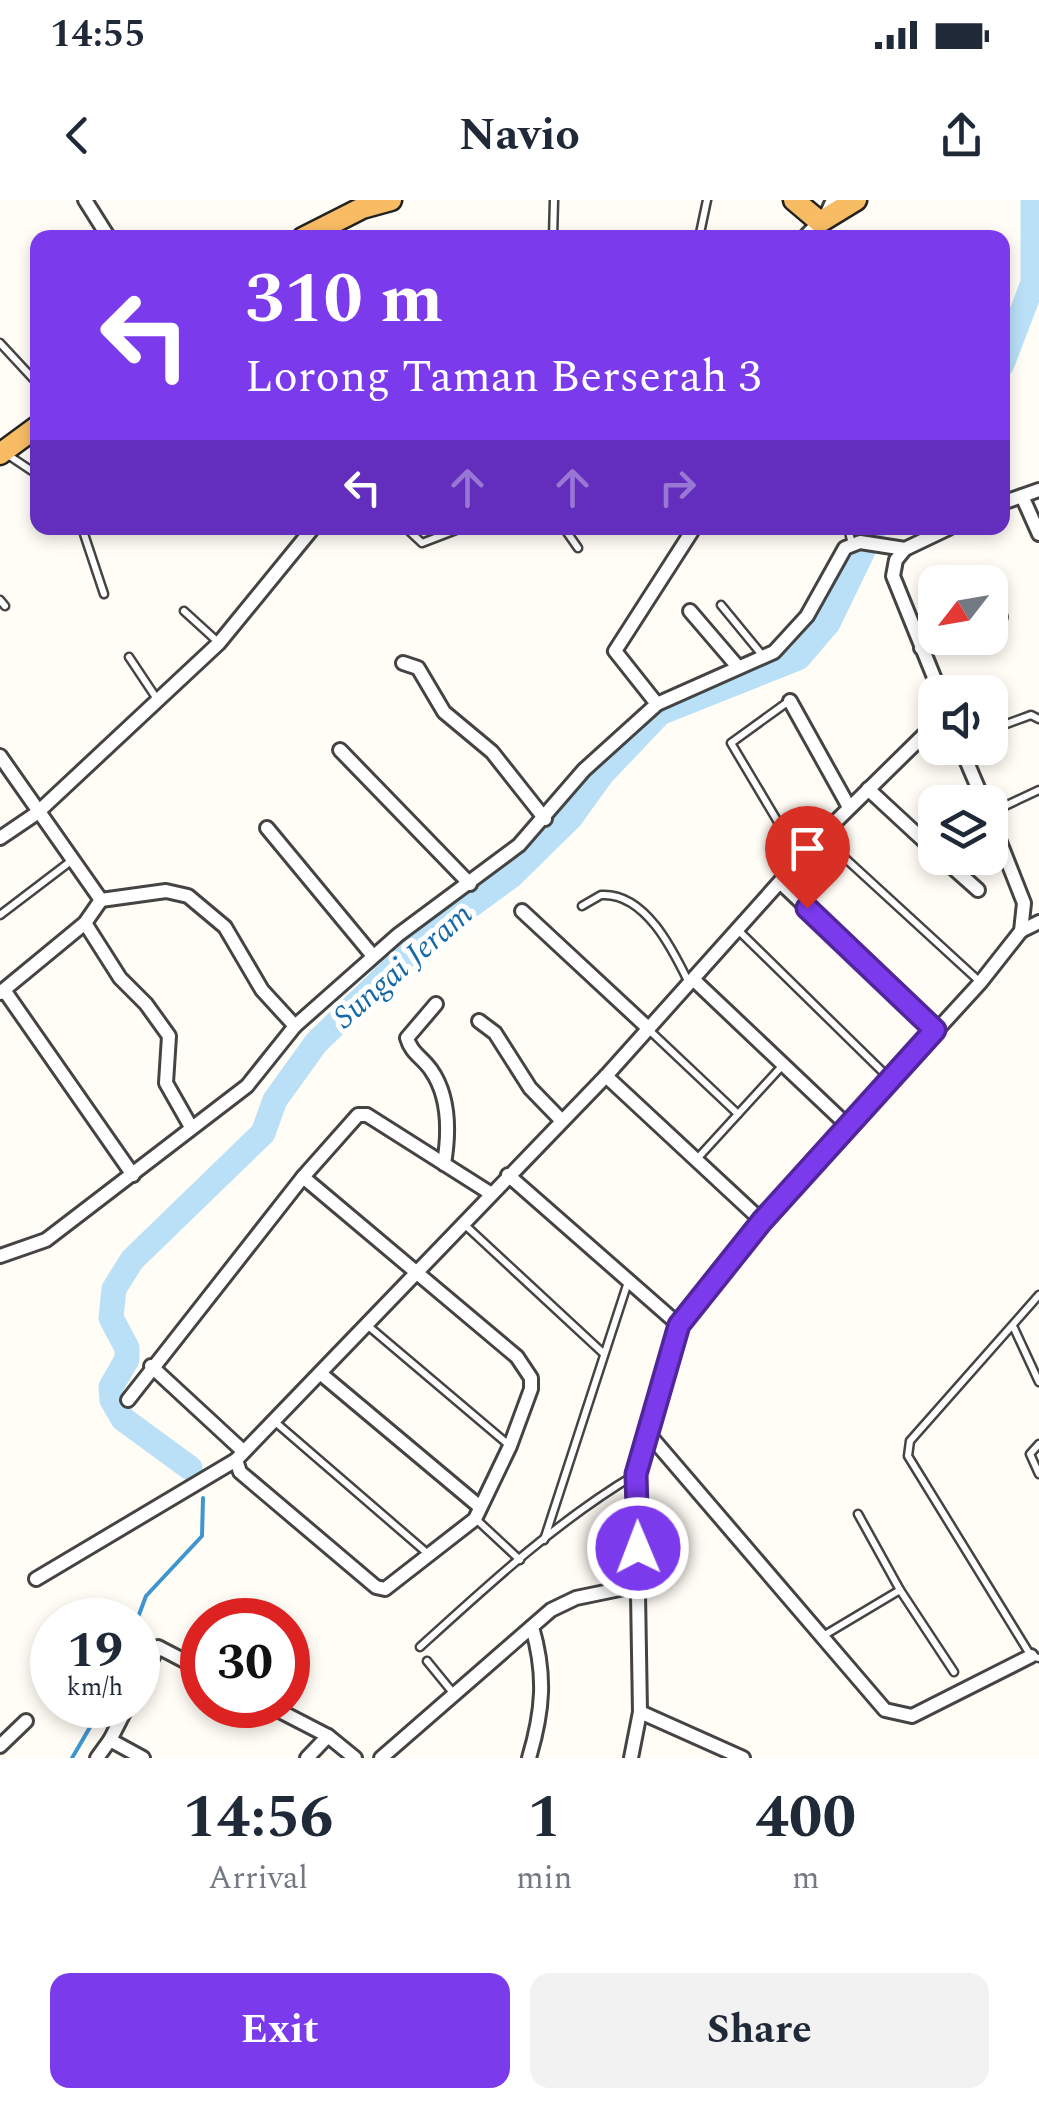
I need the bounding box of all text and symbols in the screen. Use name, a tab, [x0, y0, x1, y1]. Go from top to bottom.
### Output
text: 14:55	[50, 6, 145, 64]
text: Navio	[459, 101, 580, 170]
icon: back	[50, 108, 105, 163]
icon: share	[934, 108, 989, 163]
text: 310 m	[245, 247, 443, 353]
icon: left	[80, 270, 210, 400]
text: Lorong Taman Berserah 3	[245, 343, 761, 412]
icon: left	[335, 460, 390, 515]
icon: ahead	[440, 460, 495, 515]
icon: ahead	[545, 460, 600, 515]
icon: right	[650, 460, 705, 515]
north arrow	[918, 565, 1008, 655]
map controls	[918, 565, 1008, 875]
button: sound	[918, 675, 1008, 765]
button: layers	[918, 785, 1008, 875]
pin	[765, 806, 850, 909]
icon: arrive	[780, 821, 835, 876]
water label: Sungai Jeram	[322, 891, 484, 1041]
position arrow	[586, 1496, 690, 1600]
speed limit sign: 30	[180, 1598, 310, 1728]
text: 19	[67, 1613, 123, 1689]
text: km/h	[67, 1669, 123, 1707]
text: 14:56	[183, 1772, 334, 1864]
text: 1	[528, 1772, 561, 1864]
text: 400	[755, 1772, 856, 1864]
text: Arrival	[208, 1854, 308, 1903]
text: min	[516, 1854, 572, 1903]
text: m	[792, 1854, 819, 1903]
button: Exit	[50, 1973, 510, 2088]
button: Share	[530, 1973, 989, 2088]

